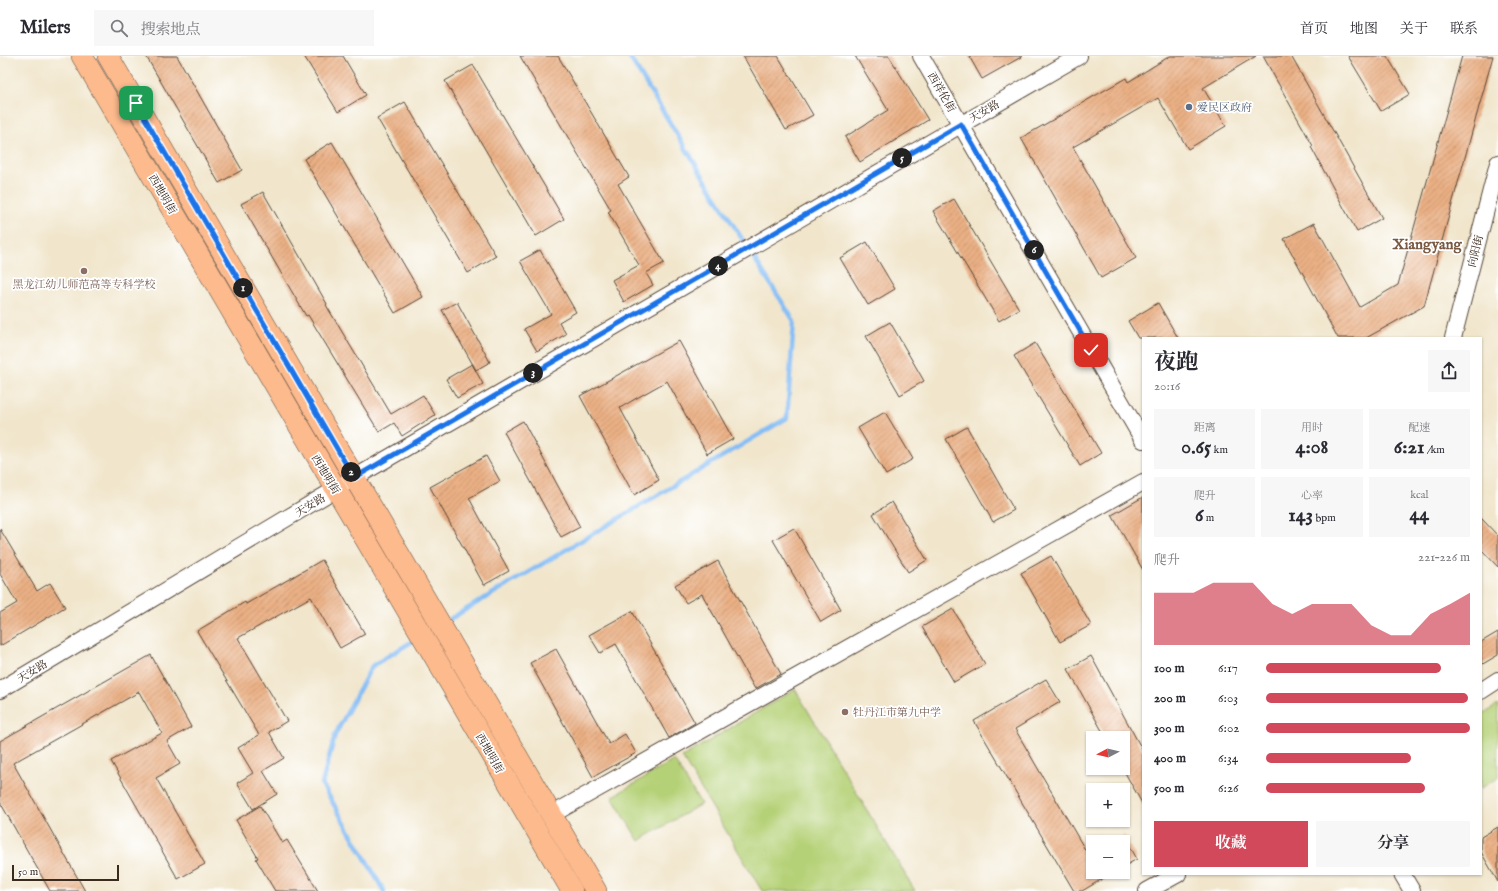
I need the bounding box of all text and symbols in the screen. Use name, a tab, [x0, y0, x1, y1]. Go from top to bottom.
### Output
search box	[94, 10, 374, 46]
text: Milers	[20, 16, 70, 40]
icon: search	[108, 17, 130, 39]
text: 搜索地点	[140, 20, 200, 39]
text: 首页	[1300, 20, 1328, 38]
text: 地图	[1350, 20, 1378, 38]
text: 关于	[1400, 20, 1428, 38]
text: 联系	[1450, 20, 1478, 38]
street label: 西祥伦街	[924, 70, 958, 115]
pin	[119, 86, 153, 120]
icon: arrive	[125, 92, 147, 114]
street label: 天安路	[967, 98, 1002, 126]
place label: 爱民区政府	[1197, 101, 1252, 115]
marker: 爱民区政府	[1184, 102, 1194, 112]
pin: 5	[892, 148, 912, 168]
text: 5	[900, 151, 904, 165]
street label: 西地明街	[145, 172, 179, 217]
street label: 向阳街	[1465, 234, 1487, 269]
district label: Xiangyang	[1391, 235, 1462, 254]
pin: 6	[1024, 240, 1044, 260]
text: 6	[1032, 243, 1036, 257]
pin: 4	[708, 256, 728, 276]
text: 4	[715, 259, 721, 273]
marker: 黑龙江幼儿师范高等专科学校	[79, 266, 89, 276]
place label: 黑龙江幼儿师范高等专科学校	[13, 278, 156, 292]
pin: 1	[233, 278, 253, 298]
text: 1	[241, 281, 245, 295]
pin	[1074, 333, 1108, 367]
icon: check	[1080, 339, 1102, 361]
text: 夜跑	[1154, 349, 1198, 377]
button: share	[1428, 350, 1470, 392]
pin: 3	[523, 363, 543, 383]
text: 3	[531, 366, 535, 380]
text: 20:16	[1154, 378, 1180, 395]
text: 距离	[1194, 421, 1216, 435]
text: 用时	[1301, 421, 1323, 435]
text: 配速	[1408, 421, 1430, 435]
text: 0.65	[1181, 435, 1211, 460]
text: 4:08	[1296, 435, 1328, 460]
text: 6:21	[1394, 435, 1424, 460]
text: km	[1211, 443, 1228, 457]
text: /km	[1424, 443, 1445, 457]
street label: 西地明街	[308, 452, 342, 497]
pin: 2	[341, 462, 361, 482]
text: 2	[348, 465, 354, 479]
text: kcal	[1410, 488, 1429, 502]
text: 爬升	[1194, 489, 1216, 503]
text: 心率	[1301, 489, 1323, 503]
street label: 天安路	[293, 491, 328, 520]
text: 44	[1410, 502, 1429, 527]
text: 6	[1195, 503, 1203, 528]
text: 143	[1288, 503, 1313, 528]
text: m	[1203, 511, 1214, 525]
text: bpm	[1313, 511, 1336, 525]
text: 221–226 m	[1418, 549, 1470, 566]
text: 爬升	[1154, 552, 1180, 569]
street label: 天安路	[15, 657, 50, 686]
text: 100 m	[1154, 660, 1184, 677]
text: 6:17	[1218, 660, 1238, 677]
text: 200 m	[1154, 690, 1186, 707]
text: 6:03	[1218, 690, 1238, 707]
place label: 牡丹江市第九中学	[853, 706, 941, 720]
marker: 牡丹江市第九中学	[840, 707, 850, 717]
text: 300 m	[1154, 720, 1185, 737]
text: 6:02	[1218, 720, 1239, 737]
street label: 西地明街	[472, 731, 506, 776]
north arrow	[1086, 731, 1130, 775]
map controls	[1086, 731, 1130, 879]
text: 400 m	[1154, 750, 1186, 767]
text: 6:34	[1218, 750, 1238, 767]
text: 500 m	[1154, 780, 1184, 797]
text: 6:26	[1218, 780, 1239, 797]
button: +	[1086, 783, 1130, 827]
button: 收藏	[1154, 821, 1308, 867]
button: 分享	[1316, 821, 1470, 867]
button: −	[1086, 835, 1130, 879]
scale bar	[12, 863, 119, 882]
text: 50 m	[18, 865, 38, 879]

